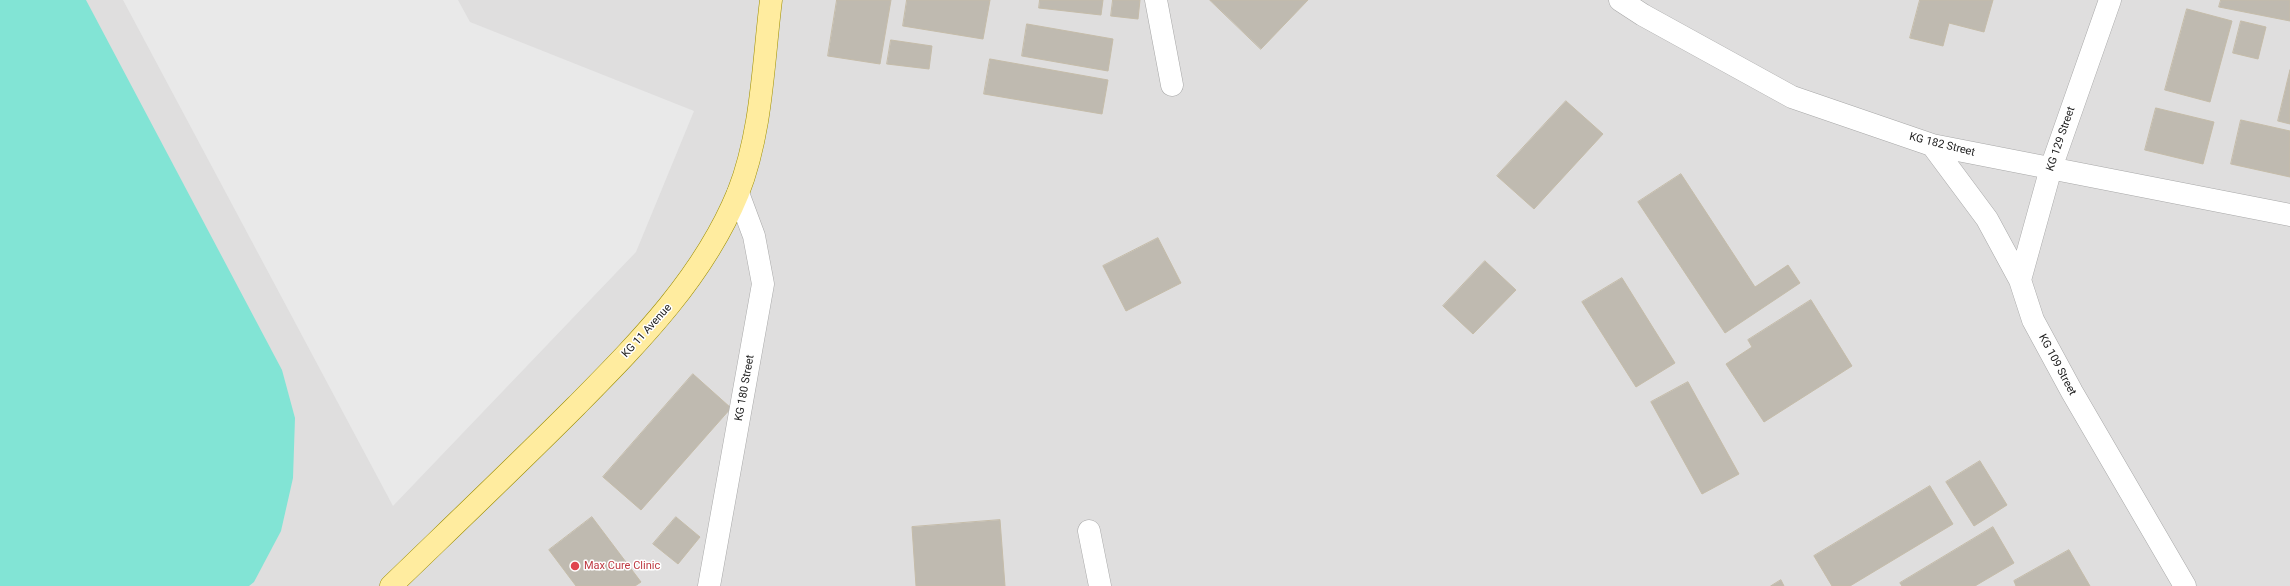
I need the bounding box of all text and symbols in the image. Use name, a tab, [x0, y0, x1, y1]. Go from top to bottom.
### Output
street label: KG 129 Street	[2044, 105, 2078, 173]
street label: KG 182 Street	[1908, 130, 1976, 160]
street label: KG 11 Avenue	[619, 301, 675, 361]
street label: KG 109 Street	[2035, 332, 2079, 398]
street label: KG 180 Street	[733, 354, 757, 422]
place label: Max Cure Clinic	[584, 559, 660, 573]
marker: Max Cure Clinic	[569, 560, 581, 572]

